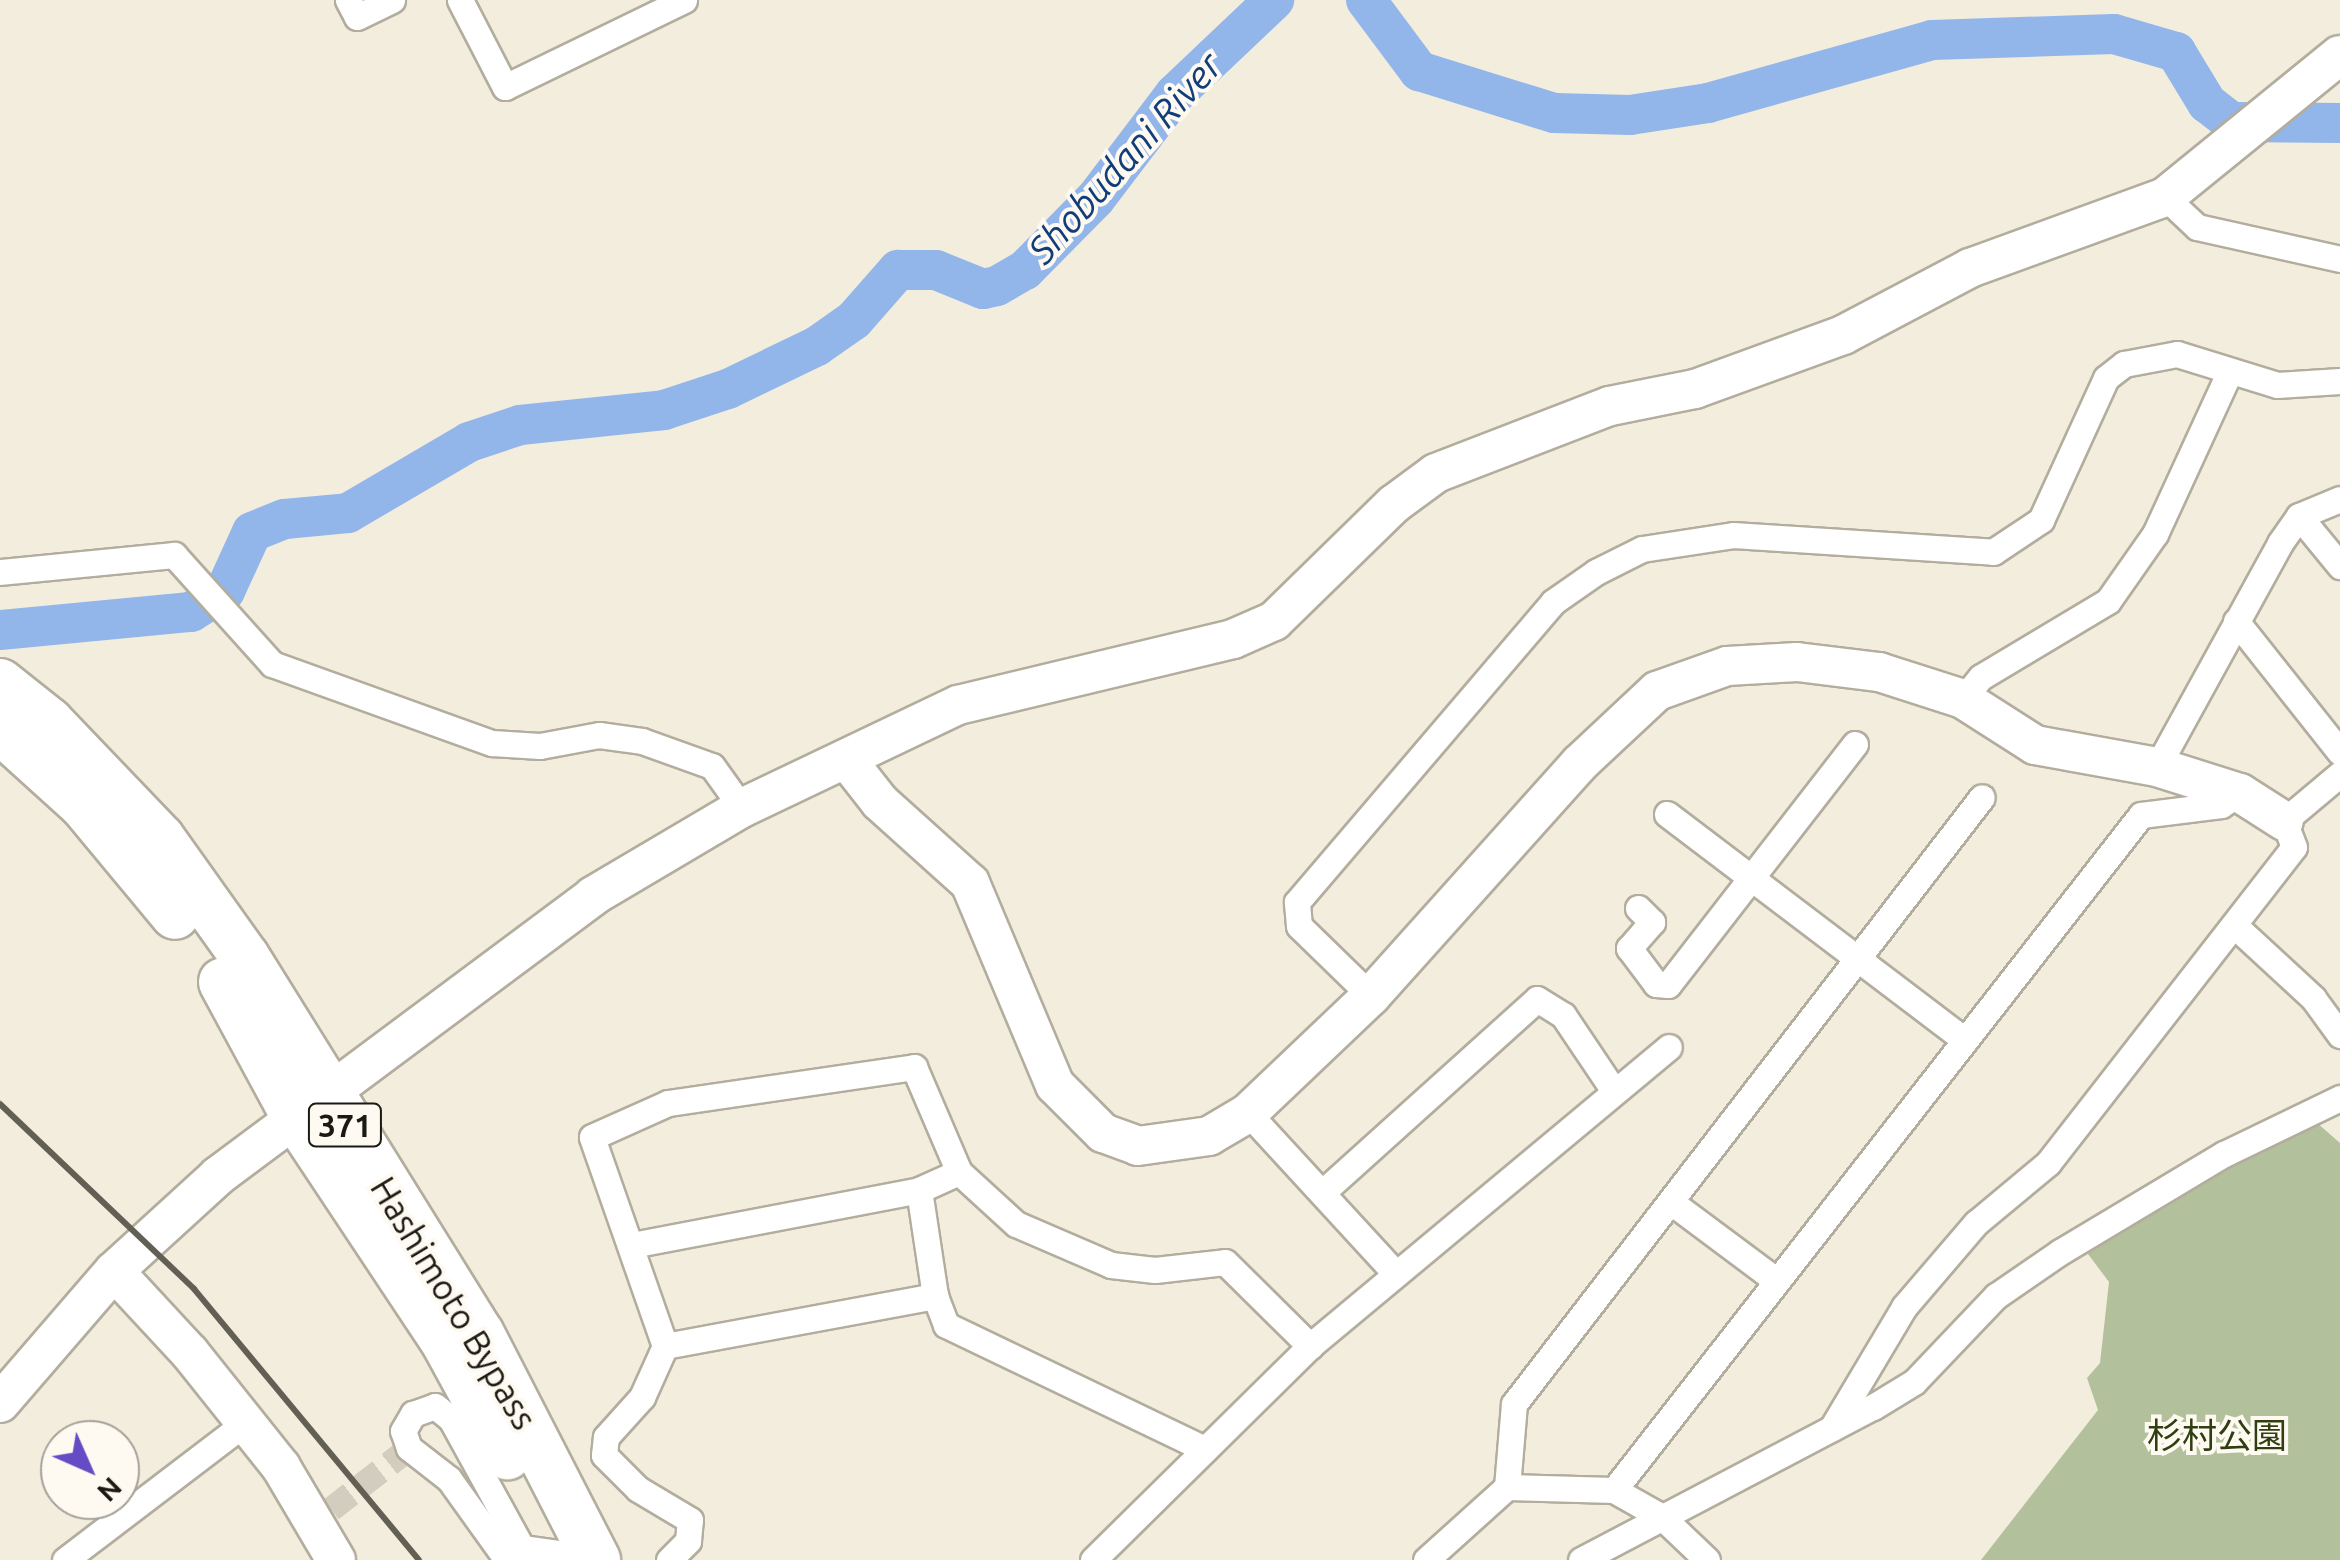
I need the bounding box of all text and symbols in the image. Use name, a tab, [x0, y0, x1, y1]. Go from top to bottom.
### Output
water label: Shobudani River	[1018, 43, 1232, 273]
road number: 371	[308, 1098, 382, 1152]
street label: Hashimoto Bypass	[362, 1169, 546, 1437]
park label: 杉村公園	[2147, 1414, 2287, 1456]
north arrow	[40, 1420, 140, 1520]
text: N	[92, 1472, 129, 1508]

